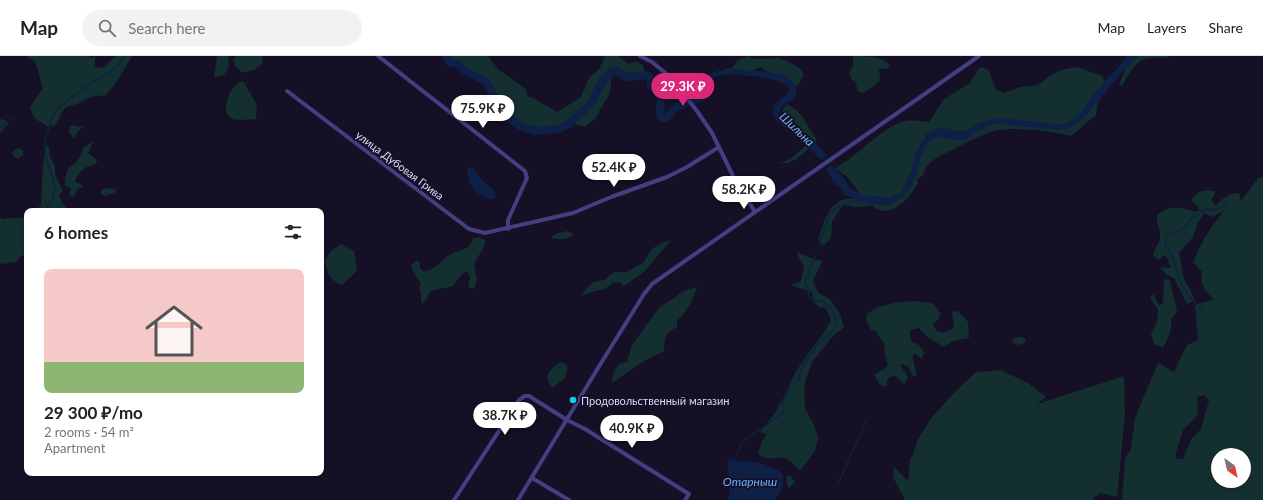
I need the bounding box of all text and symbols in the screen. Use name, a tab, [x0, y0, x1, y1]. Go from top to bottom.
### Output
search box	[82, 10, 362, 46]
text: Map	[20, 16, 58, 39]
icon: search	[96, 17, 118, 39]
text: Search here	[128, 19, 206, 37]
text: Map	[1097, 19, 1125, 36]
text: Layers	[1147, 19, 1187, 36]
text: Share	[1209, 19, 1243, 36]
pin: 29.3K ₽	[646, 73, 720, 107]
text: 29.3K ₽	[660, 78, 706, 94]
pin: 75.9K ₽	[446, 95, 520, 129]
text: 75.9K ₽	[460, 100, 506, 116]
water label: Шильна	[776, 109, 818, 149]
street label: улица Дубовая Грива	[354, 128, 446, 202]
pin: 52.4K ₽	[577, 154, 651, 188]
text: 52.4K ₽	[591, 159, 637, 175]
pin: 58.2K ₽	[707, 176, 781, 210]
text: 58.2K ₽	[721, 181, 767, 197]
icon: filters	[282, 221, 304, 243]
text: 6 homes	[44, 222, 108, 243]
icon: home	[138, 295, 210, 367]
place label: Продовольственный магазин	[581, 394, 730, 407]
marker: Продовольственный магазин	[568, 395, 578, 405]
text: 29 300 ₽/mo	[44, 402, 143, 423]
pin: 38.7K ₽	[468, 402, 542, 436]
text: 38.7K ₽	[482, 407, 528, 423]
pin: 40.9K ₽	[595, 415, 669, 449]
text: 40.9K ₽	[609, 420, 655, 436]
text: 2 rooms · 54 m²	[44, 424, 134, 440]
text: Apartment	[44, 440, 105, 456]
north arrow	[1211, 448, 1251, 488]
map controls	[1211, 448, 1251, 488]
water label: Отарныш	[723, 474, 777, 489]

